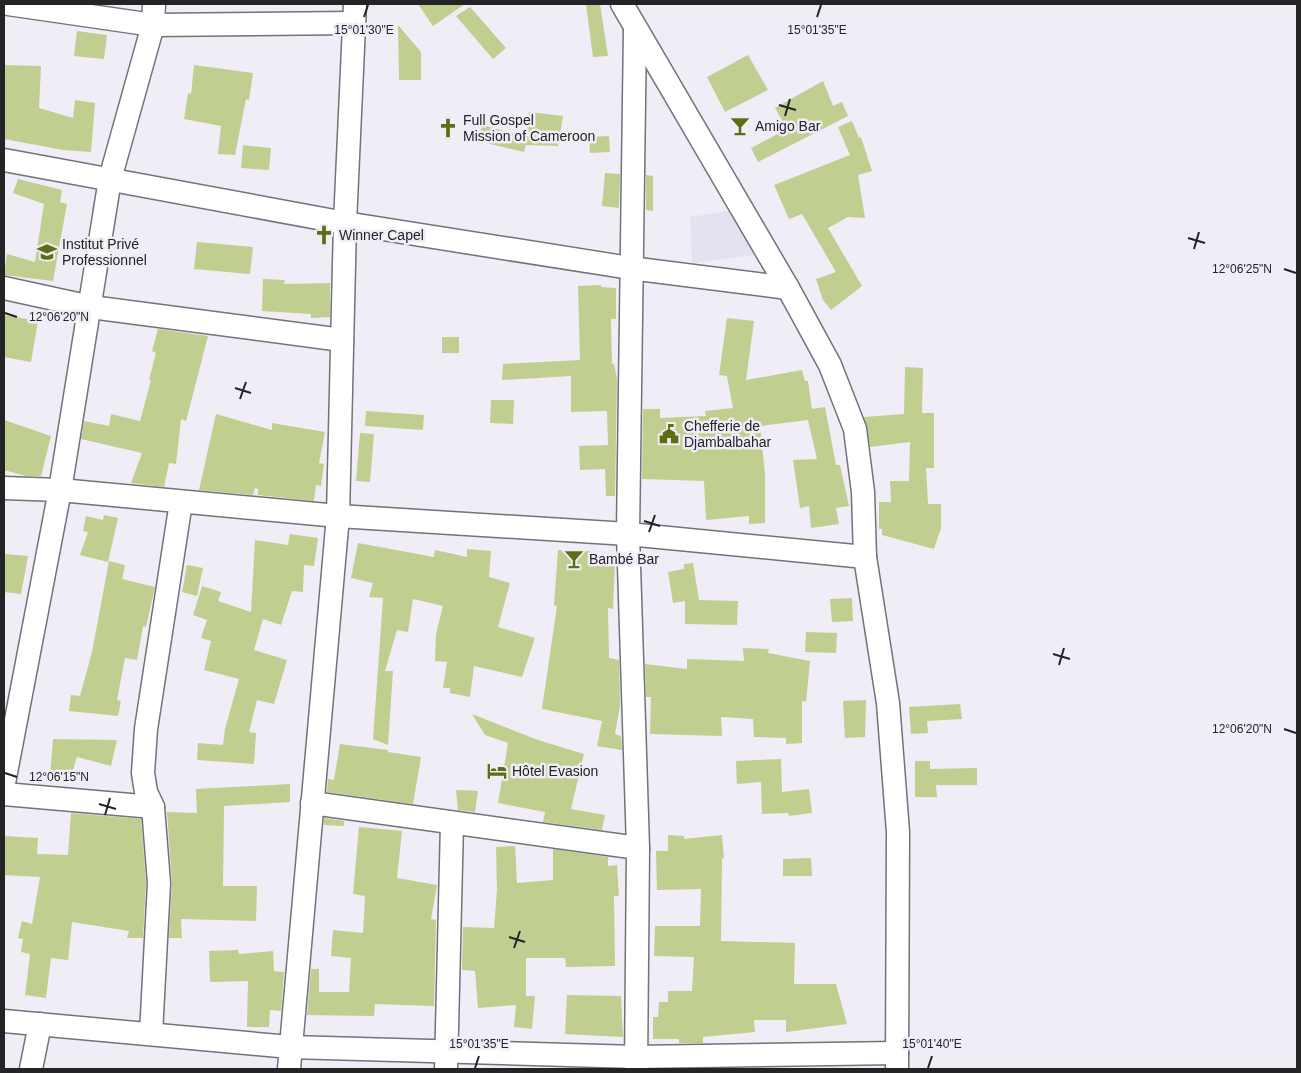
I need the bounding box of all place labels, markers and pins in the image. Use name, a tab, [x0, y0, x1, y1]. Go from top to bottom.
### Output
place label: Full Gospel Mission of Cameroon	[463, 112, 595, 144]
bar icon: Amigo Bar	[729, 115, 751, 137]
church icon: Full Gospel Mission of Cameroon	[437, 117, 459, 139]
place label: Amigo Bar	[755, 118, 821, 134]
church icon: Winner Capel	[313, 224, 335, 246]
place label: Winner Capel	[339, 227, 424, 243]
place label: Institut Privé Professionnel	[62, 236, 147, 268]
school or university icon: Institut Privé Professionnel	[36, 241, 58, 263]
place label: Chefferie de Djambalbahar	[684, 418, 771, 450]
public building icon: Chefferie de Djambalbahar	[658, 423, 680, 445]
bar icon: Bambé Bar	[563, 548, 585, 570]
place label: Bambé Bar	[589, 551, 659, 567]
hotel icon: Hôtel Evasion	[486, 760, 508, 782]
place label: Hôtel Evasion	[512, 763, 598, 779]

